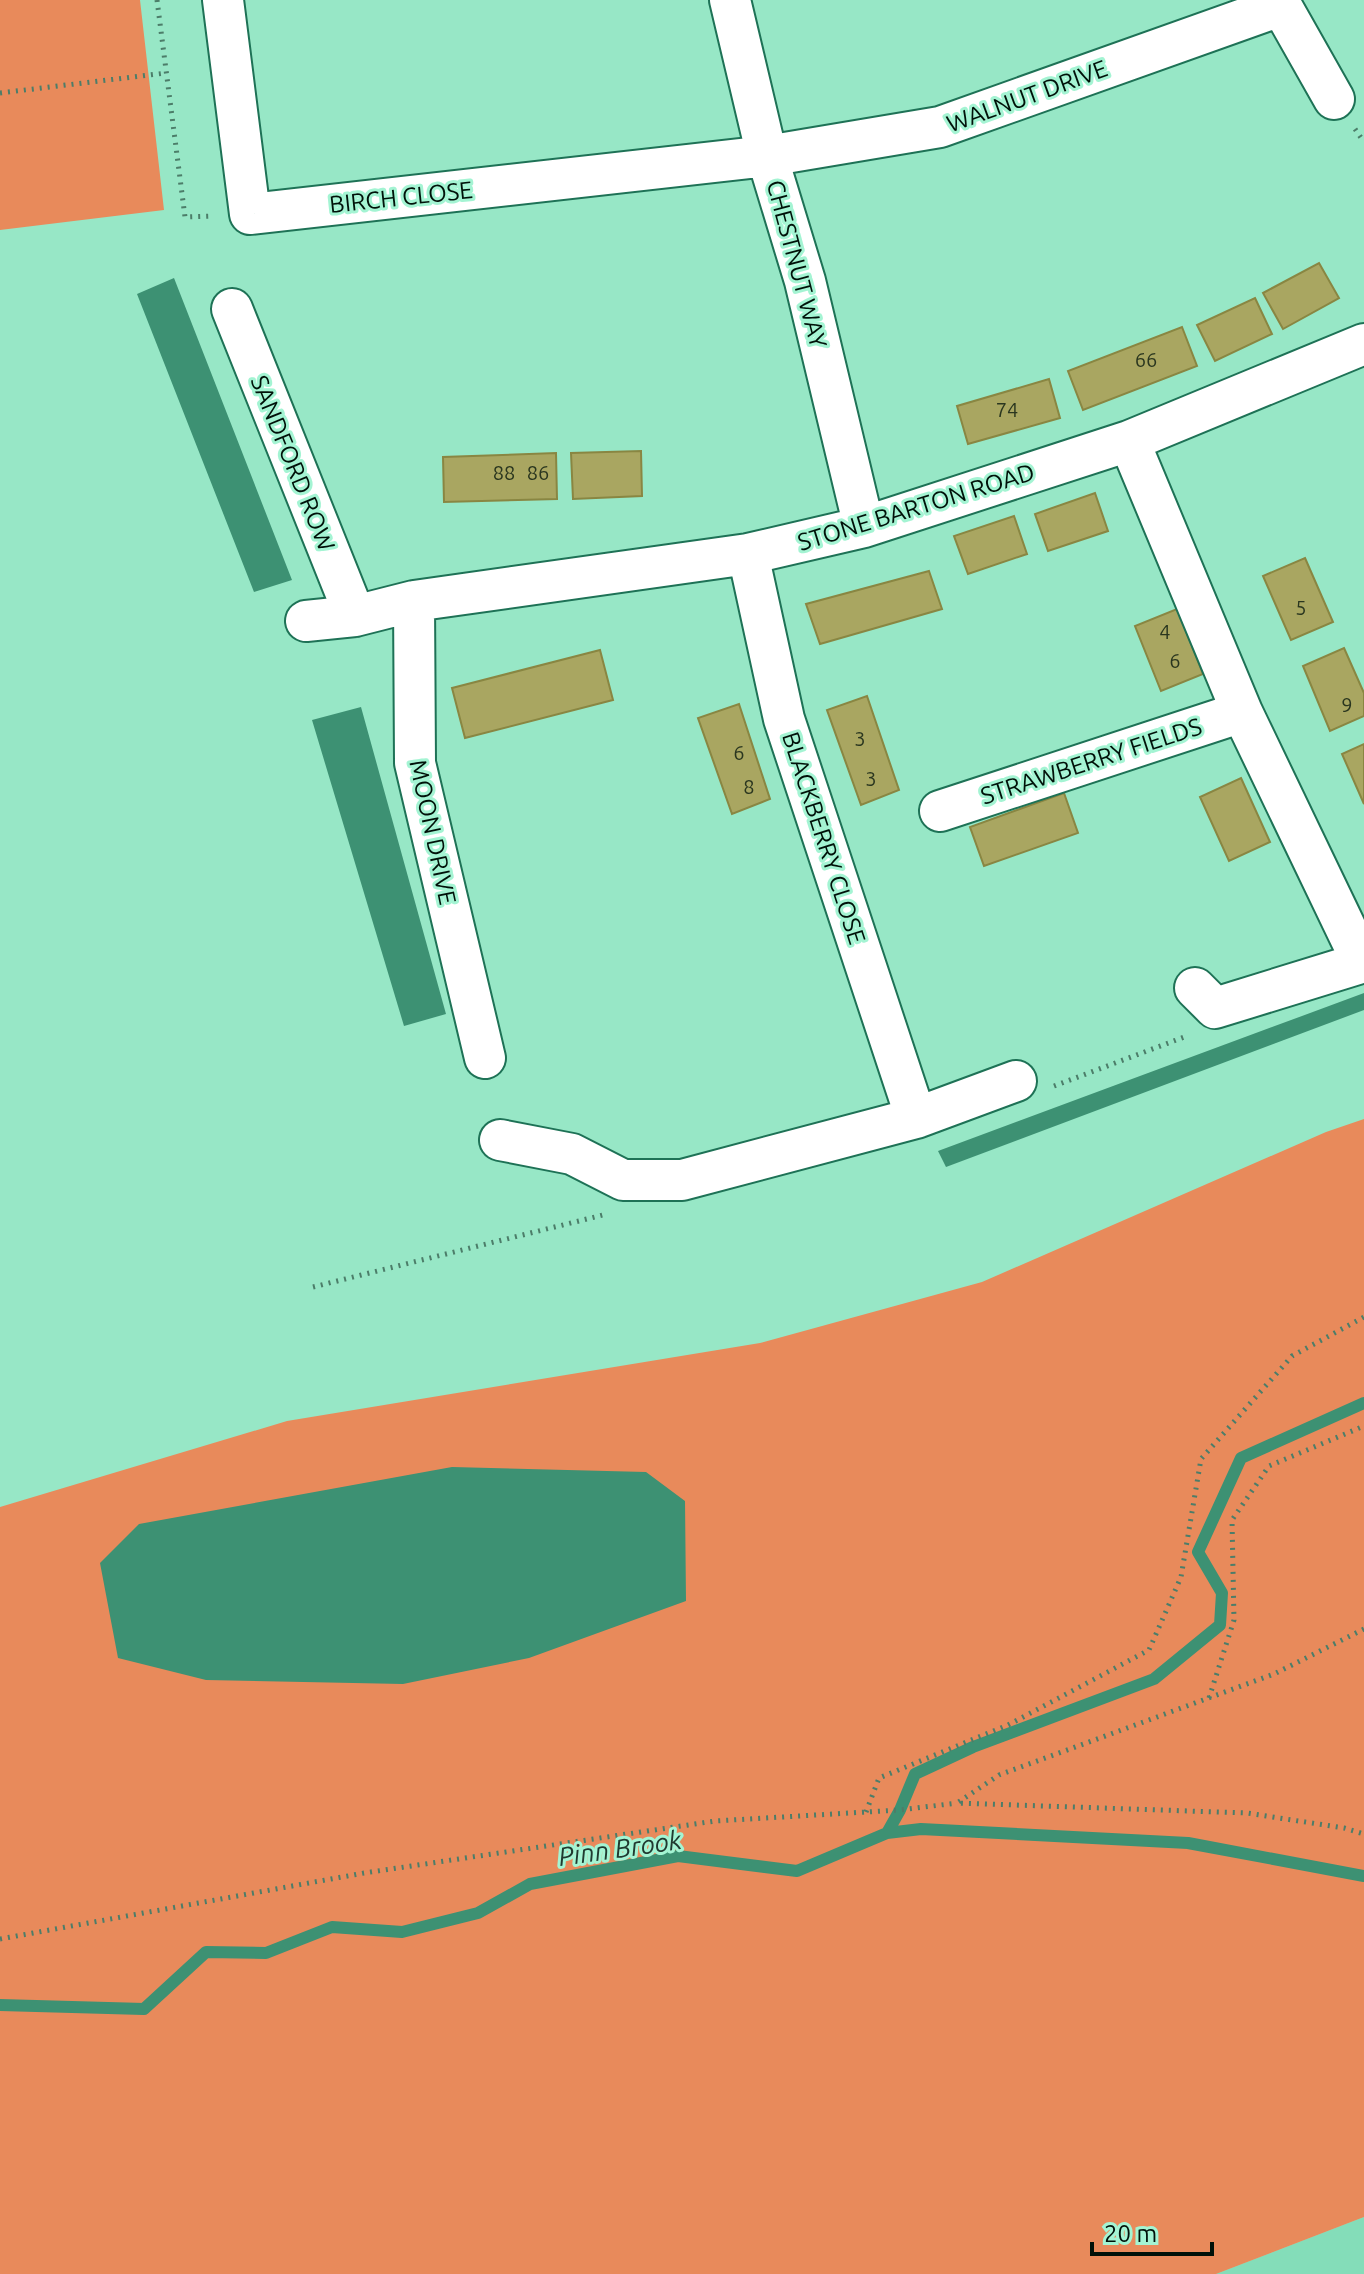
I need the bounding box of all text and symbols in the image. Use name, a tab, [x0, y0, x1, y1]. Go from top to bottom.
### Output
street label: WALNUT DRIVE	[943, 54, 1111, 138]
street label: BIRCH CLOSE	[328, 176, 474, 218]
street label: CHESTNUT WAY	[762, 177, 832, 351]
house number: 66	[1135, 348, 1157, 371]
street label: SANDFORD ROW	[246, 371, 340, 555]
house number: 74	[996, 398, 1018, 421]
street label: STONE BARTON ROAD	[794, 458, 1038, 556]
house number: 88	[493, 461, 515, 484]
house number: 86	[527, 461, 549, 484]
house number: 5	[1295, 596, 1307, 619]
house number: 4	[1159, 620, 1171, 643]
house number: 6	[1169, 649, 1181, 672]
house number: 9	[1341, 693, 1353, 716]
street label: STRAWBERRY FIELDS	[977, 713, 1205, 809]
house number: 3	[854, 727, 866, 750]
street label: BLACKBERRY CLOSE	[777, 729, 871, 947]
house number: 6	[733, 741, 745, 764]
street label: MOON DRIVE	[404, 757, 462, 907]
house number: 3	[865, 767, 877, 790]
house number: 8	[743, 775, 755, 798]
water label: Pinn Brook	[556, 1825, 684, 1871]
scale bar	[1092, 2206, 1212, 2256]
text: 20 m	[1104, 2220, 1157, 2247]

